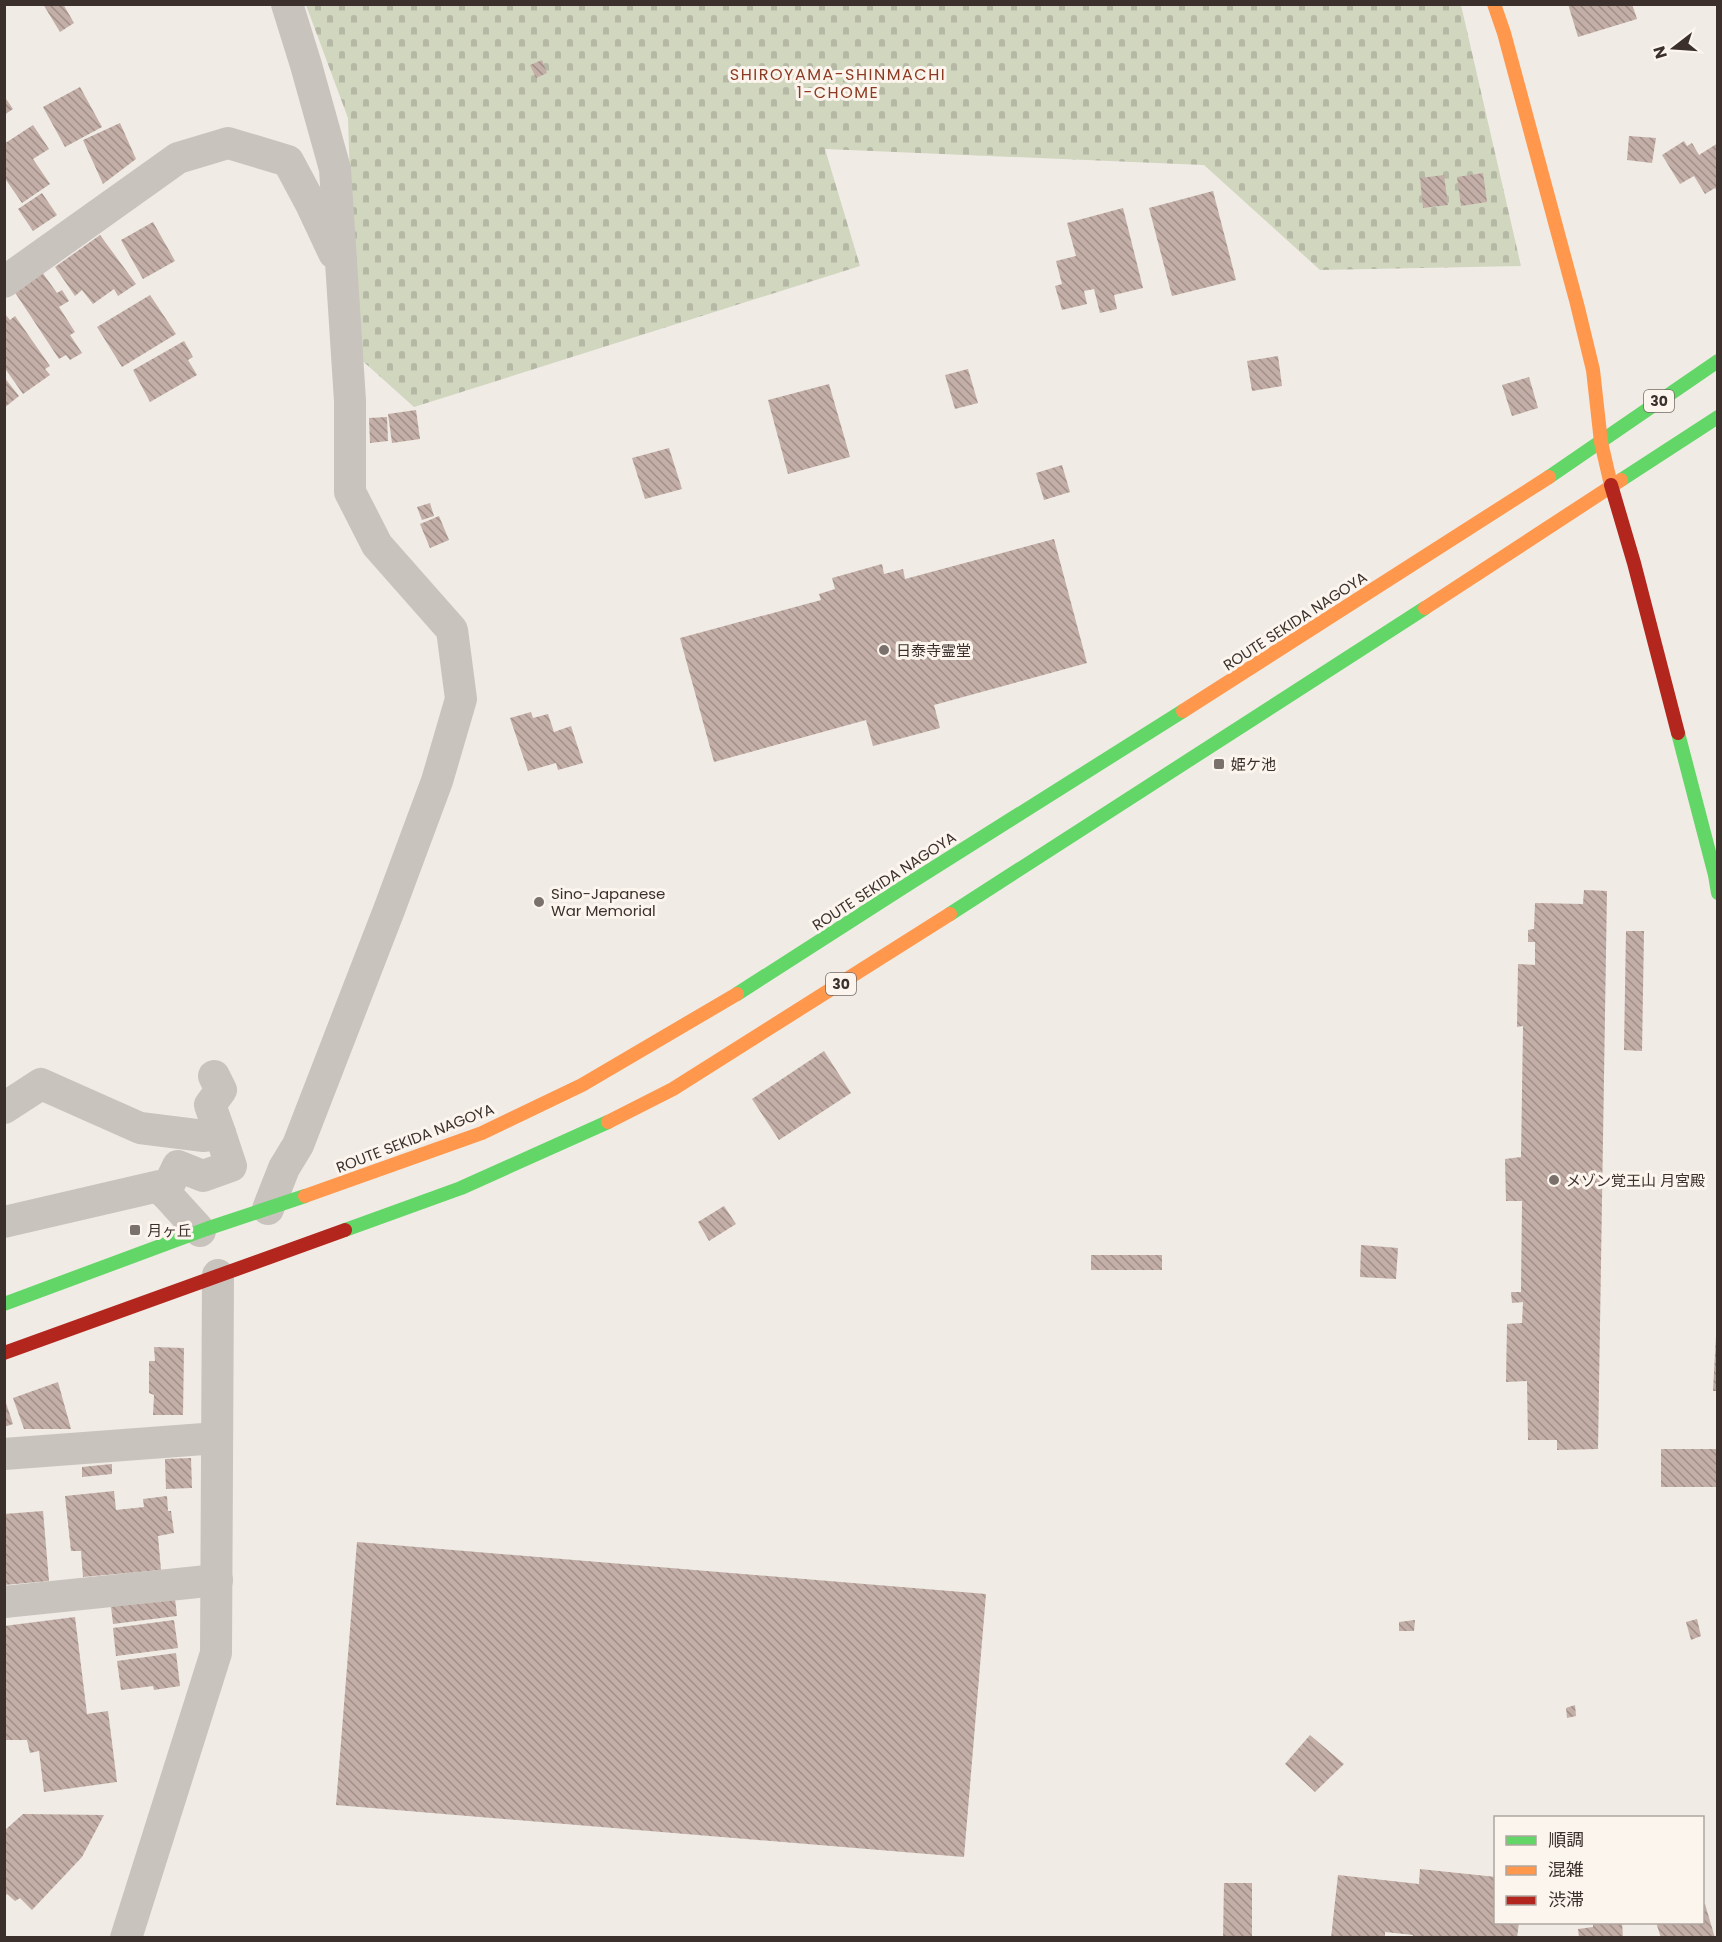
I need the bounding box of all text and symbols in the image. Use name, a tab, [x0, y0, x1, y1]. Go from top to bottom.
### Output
north arrow	[1644, 18, 1704, 78]
text: N	[1647, 43, 1673, 61]
district label: SHIROYAMA-SHINMACHI 1-CHOME	[730, 63, 946, 104]
road number: 30	[1644, 390, 1674, 412]
street label: ROUTE SEKIDA NAGOYA	[1219, 567, 1371, 675]
place label: 日泰寺霊堂	[896, 640, 971, 661]
marker: 日泰寺霊堂	[877, 643, 891, 657]
place label: 姫ケ池	[1231, 754, 1276, 775]
marker: 姫ケ池	[1212, 757, 1226, 771]
street label: ROUTE SEKIDA NAGOYA	[808, 827, 960, 935]
place label: Sino-Japanese War Memorial	[551, 883, 665, 921]
marker: Sino-Japanese War Memorial	[532, 895, 546, 909]
road number: 30	[826, 973, 856, 995]
street label: ROUTE SEKIDA NAGOYA	[333, 1098, 497, 1178]
place label: メゾン覚王山 月宮殿	[1566, 1170, 1705, 1191]
marker: メゾン覚王山 月宮殿	[1547, 1173, 1561, 1187]
place label: 月ヶ丘	[147, 1220, 192, 1241]
marker: 月ヶ丘	[128, 1223, 142, 1237]
legend	[1494, 1816, 1704, 1924]
text: 順調	[1548, 1827, 1584, 1852]
text: 混雑	[1548, 1857, 1584, 1882]
text: 渋滞	[1548, 1887, 1584, 1912]

